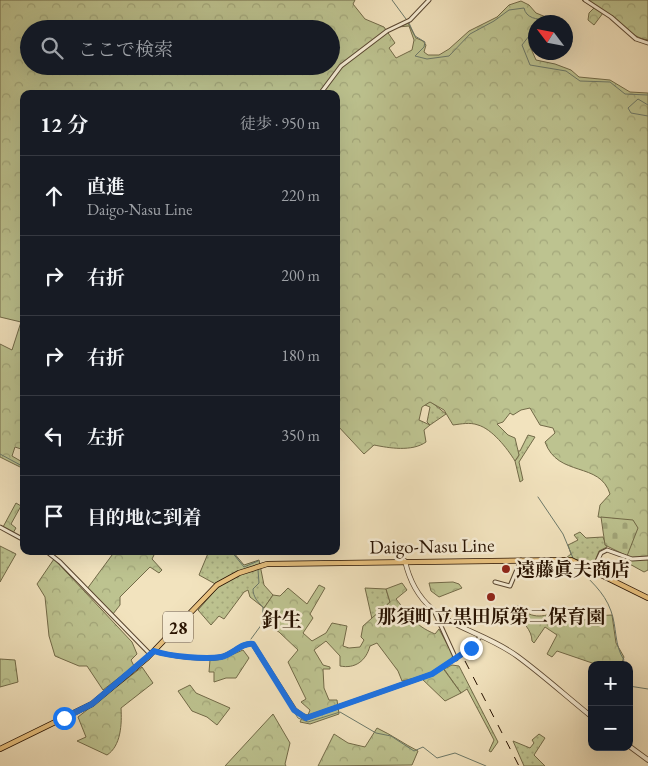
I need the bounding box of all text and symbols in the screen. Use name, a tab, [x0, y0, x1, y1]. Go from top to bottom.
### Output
north arrow	[528, 15, 573, 60]
search box	[20, 20, 340, 75]
icon: search	[38, 34, 66, 62]
text: ここで検索	[78, 37, 173, 62]
text: 12 分	[40, 111, 88, 138]
text: 徒歩 · 950 m	[240, 113, 320, 134]
text: 直進	[87, 174, 125, 199]
icon: ahead	[40, 182, 68, 210]
text: 220 m	[281, 185, 320, 206]
text: Daigo-Nasu Line	[87, 199, 192, 220]
icon: right	[40, 262, 68, 290]
text: 右折	[87, 265, 125, 290]
text: 200 m	[281, 265, 320, 286]
icon: right	[40, 342, 68, 370]
text: 右折	[87, 345, 125, 370]
text: 180 m	[281, 345, 320, 366]
icon: left	[40, 422, 68, 450]
text: 左折	[87, 425, 125, 450]
text: 350 m	[281, 425, 320, 446]
icon: arrive	[40, 502, 68, 530]
text: 目的地に到着	[87, 505, 201, 530]
street label: Daigo-Nasu Line	[369, 532, 495, 560]
place label: 遠藤眞夫商店	[516, 557, 630, 582]
marker: 遠藤眞夫商店	[500, 563, 512, 575]
marker: 那須町立黒田原第二保育園	[485, 591, 497, 603]
place label: 那須町立黒田原第二保育園	[377, 604, 605, 629]
district label: 針生	[262, 607, 302, 633]
road number: 28	[163, 612, 193, 642]
route end	[460, 637, 483, 660]
map controls	[588, 661, 633, 751]
button: +	[588, 661, 633, 706]
button: −	[588, 706, 633, 751]
route start	[53, 707, 76, 730]

